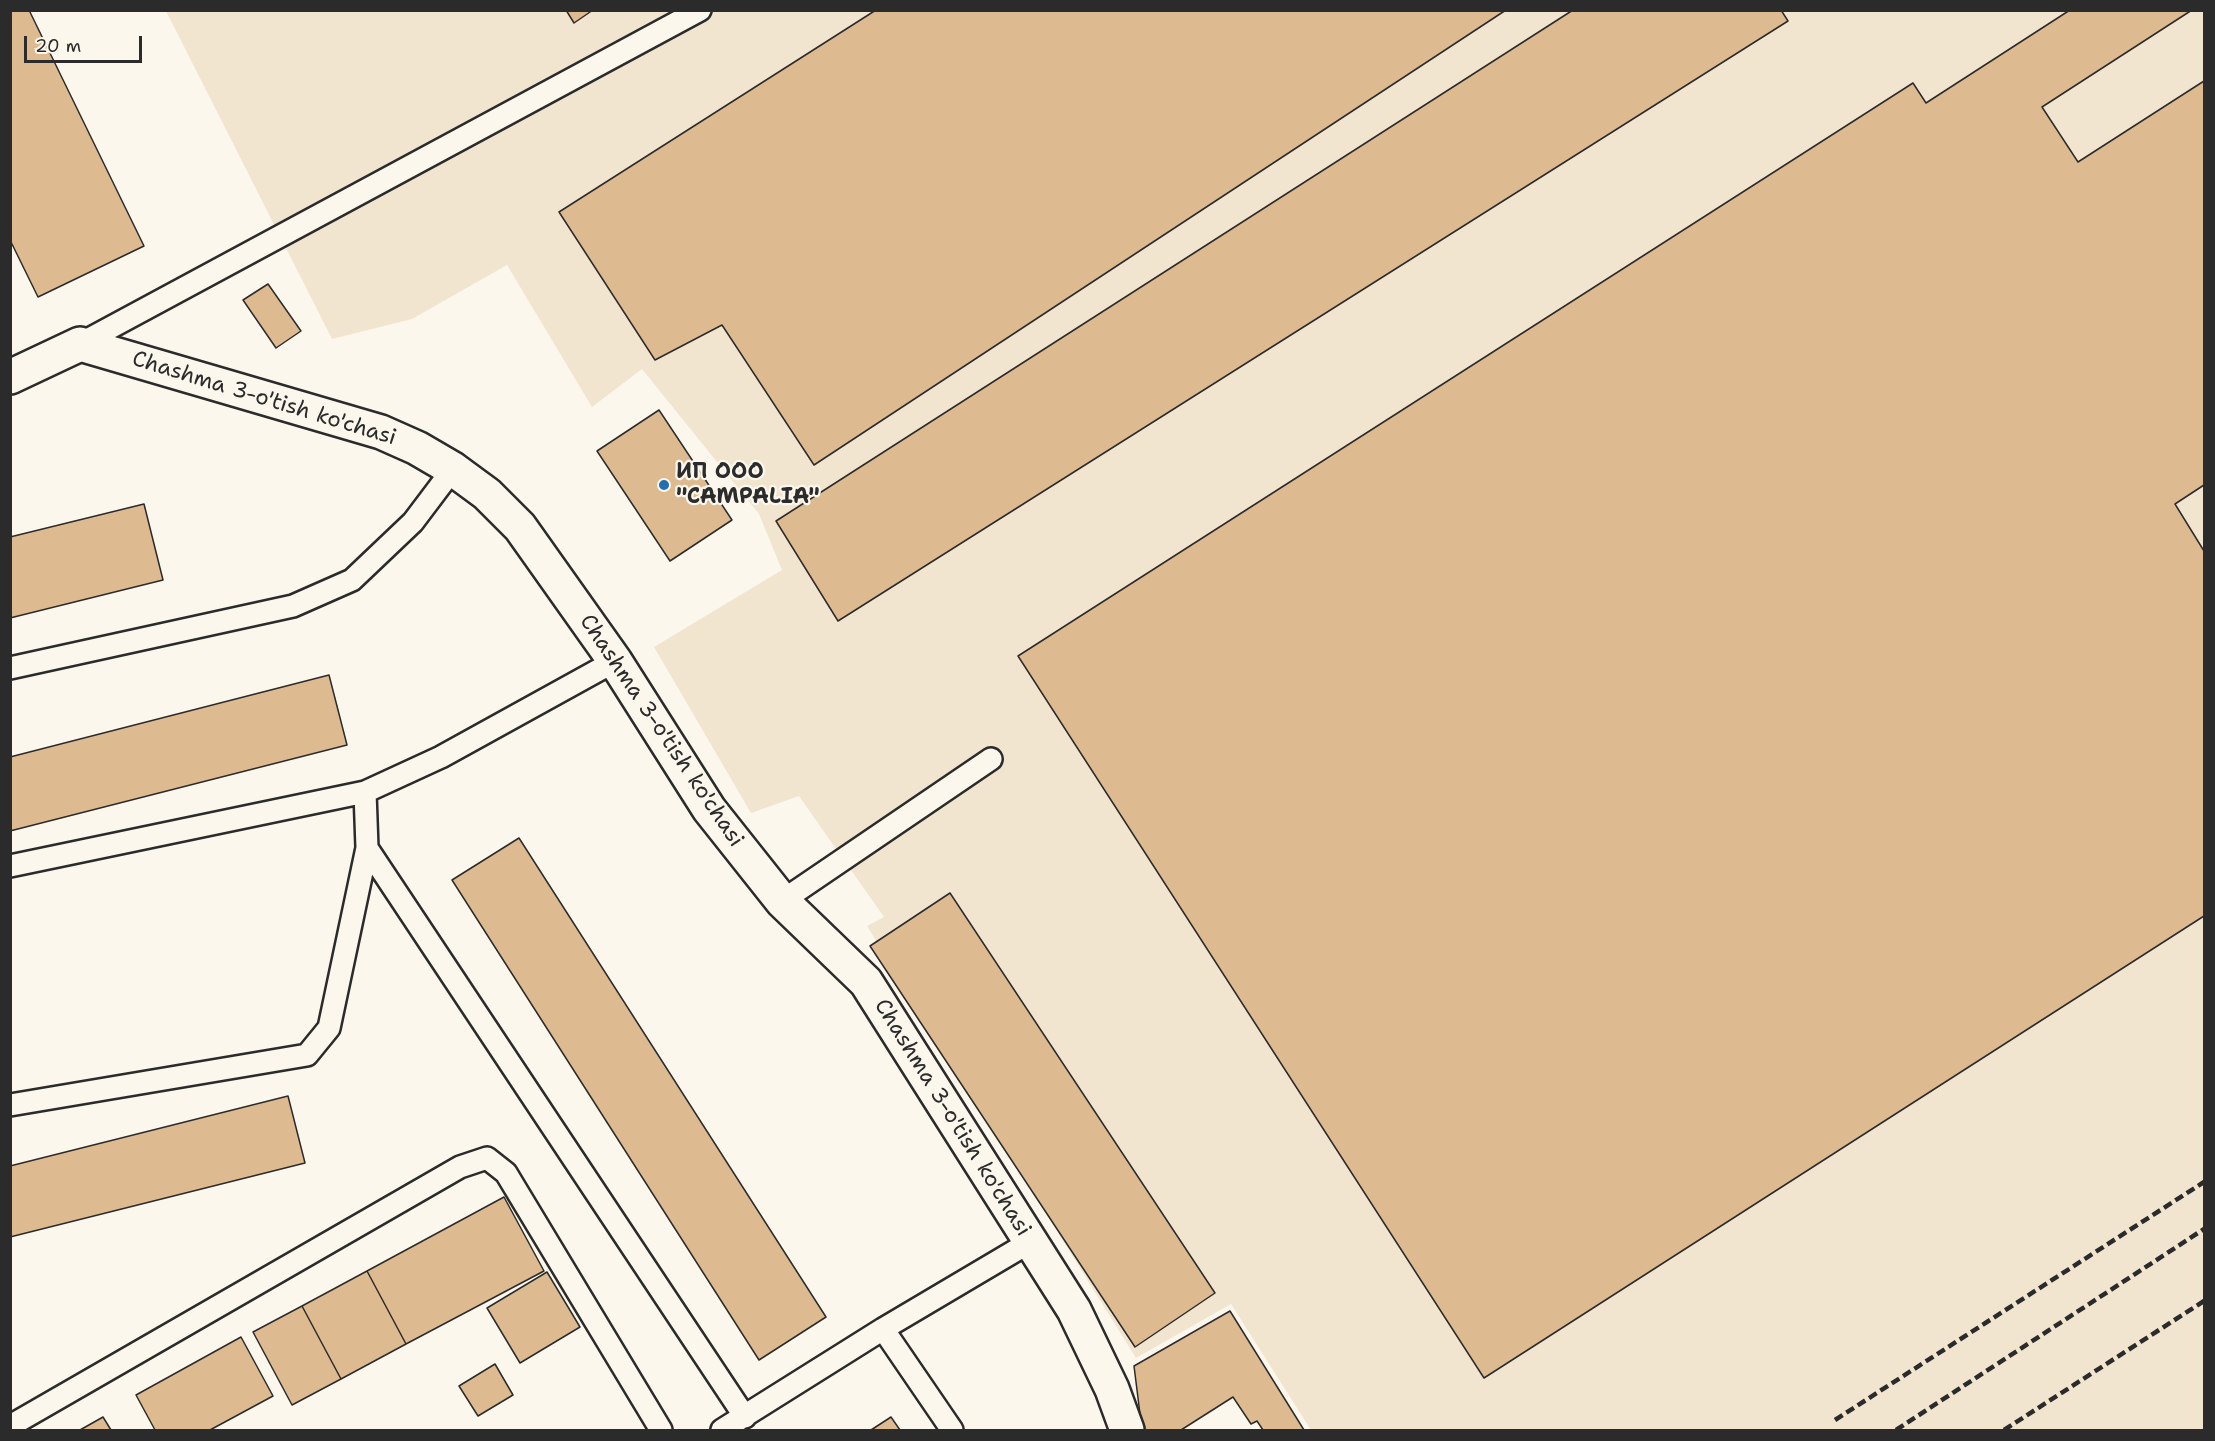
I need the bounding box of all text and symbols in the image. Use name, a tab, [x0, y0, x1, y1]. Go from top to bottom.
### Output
scale bar	[27, 24, 146, 62]
text: 20 m	[35, 34, 81, 58]
street label: Chashma 3-o'tish ko'chasi	[129, 346, 399, 452]
place label: ИП ООО "CAMPALIA"	[676, 459, 820, 511]
marker: ИП ООО "CAMPALIA"	[657, 478, 671, 492]
street label: Chashma 3-o'tish ko'chasi	[573, 610, 749, 852]
street label: Chashma 3-o'tish ko'chasi	[868, 994, 1036, 1242]

